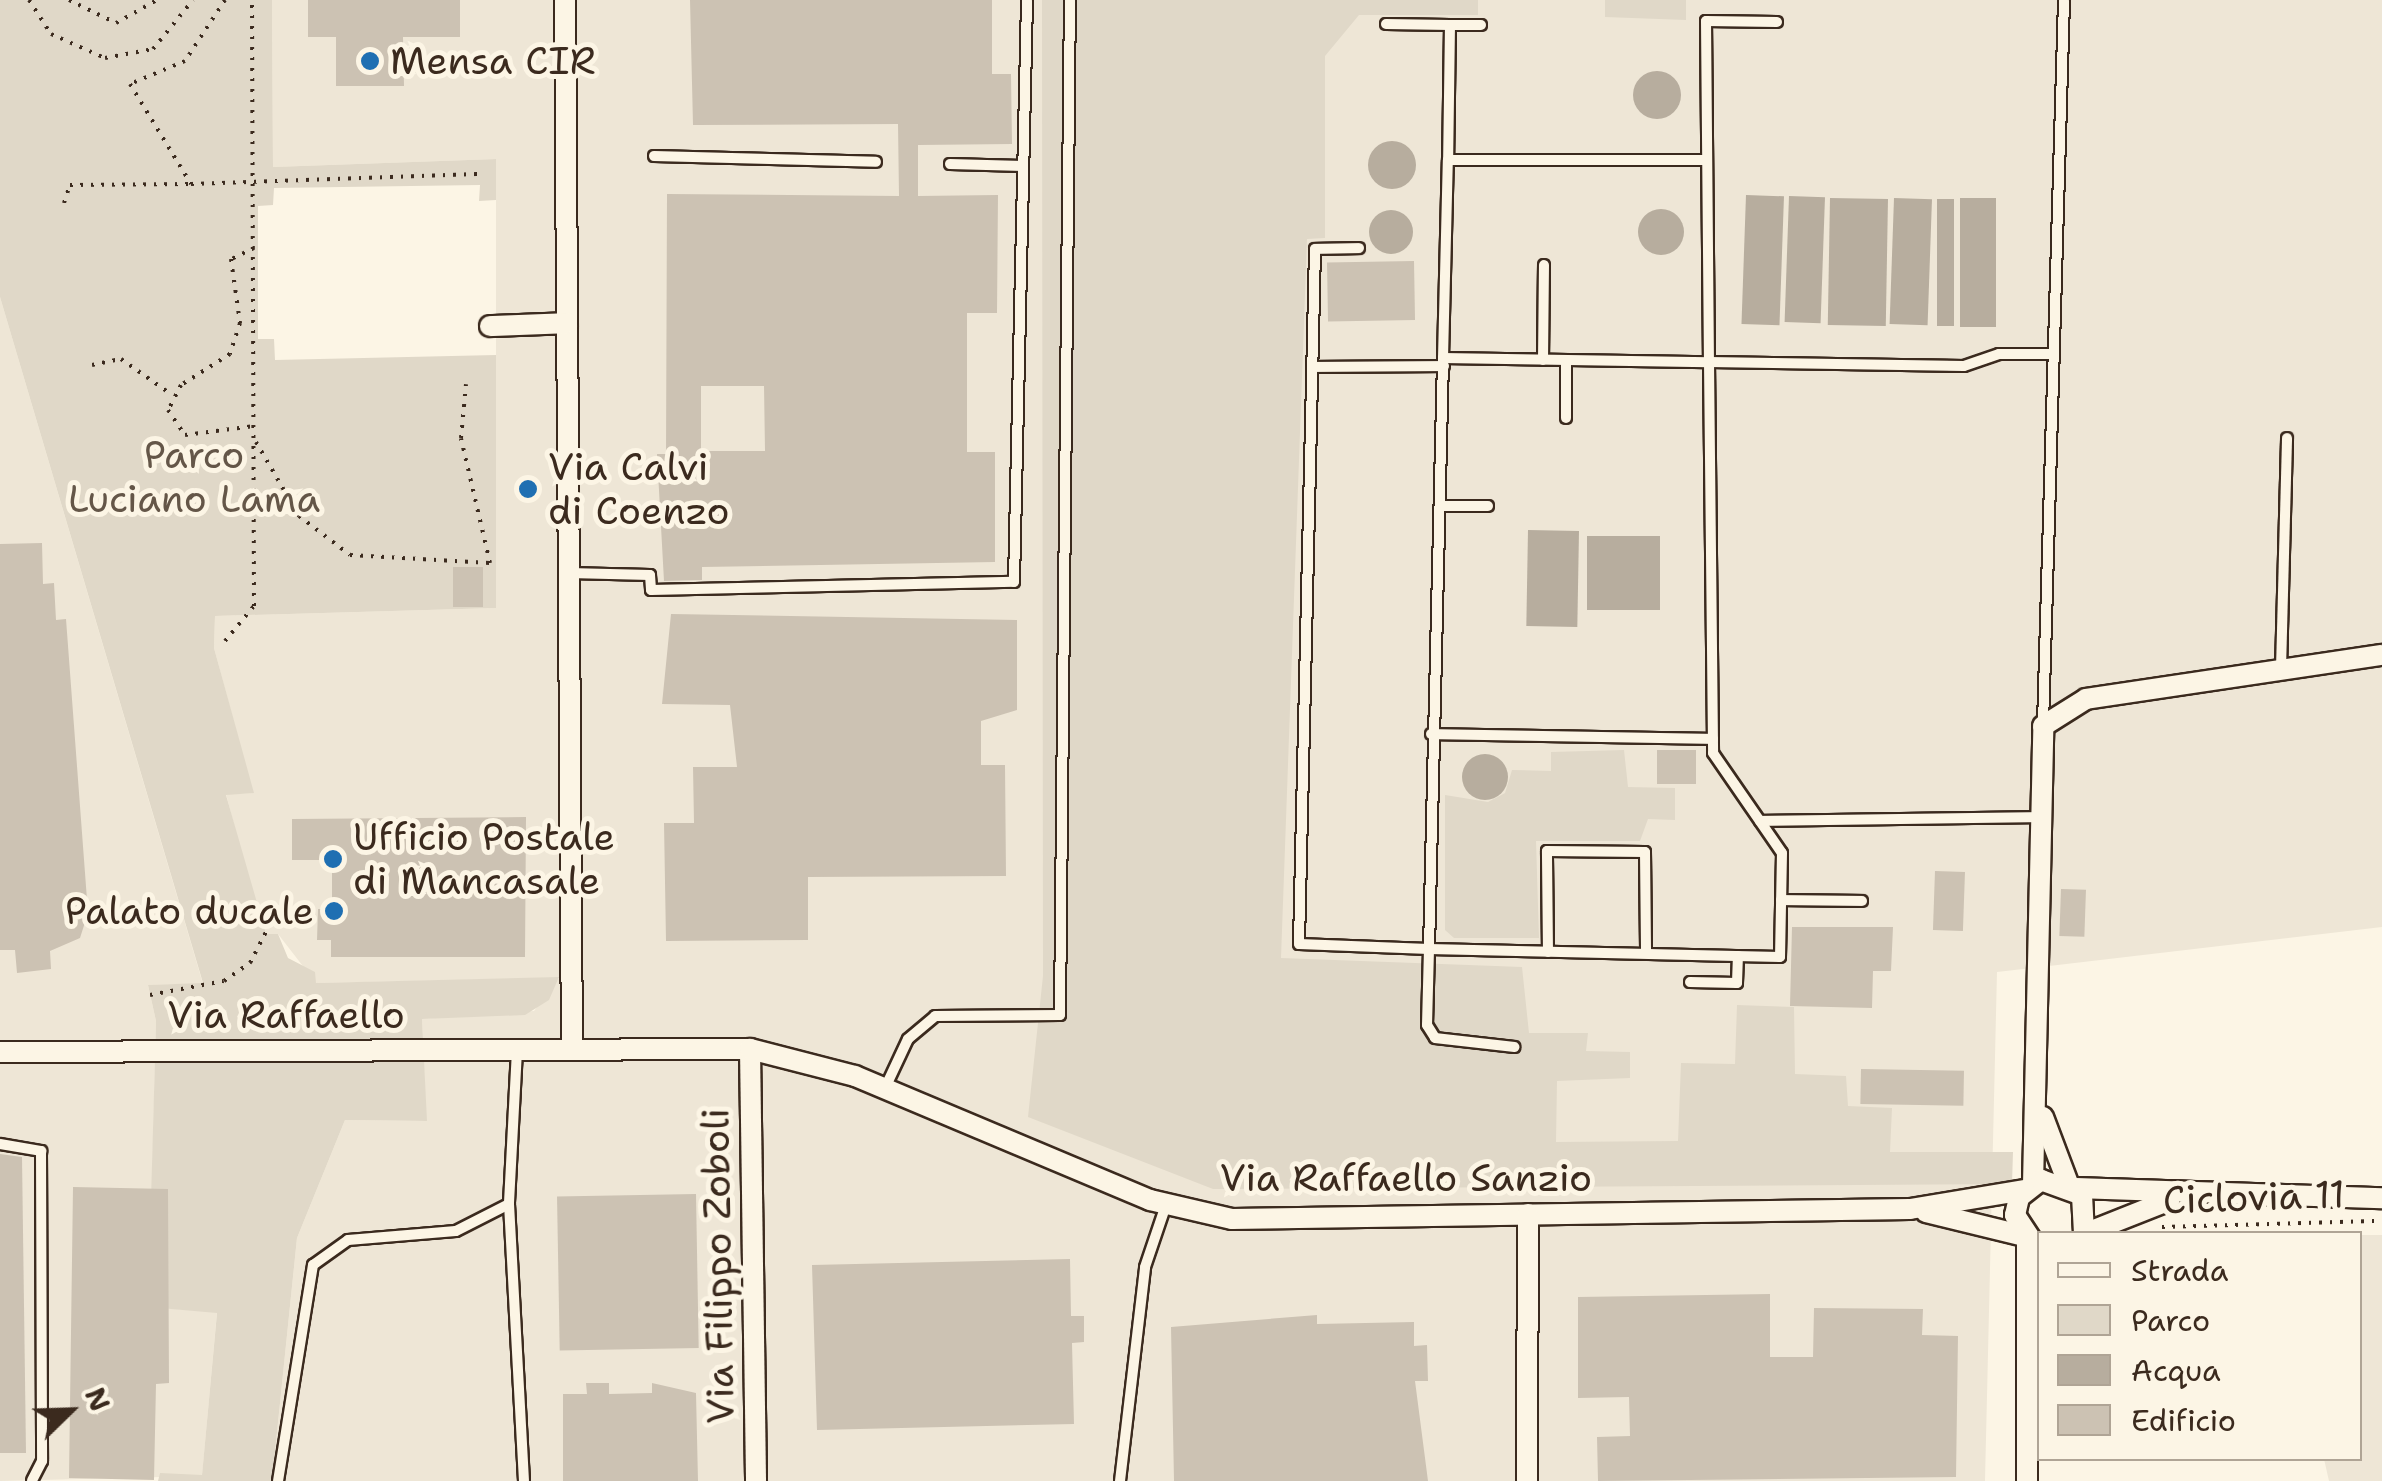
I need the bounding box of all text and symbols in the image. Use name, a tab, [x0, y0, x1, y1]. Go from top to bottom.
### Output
place label: Mensa CIR	[390, 38, 596, 84]
marker: Mensa CIR	[359, 50, 381, 72]
park label: Parco Luciano Lama	[68, 432, 320, 522]
place label: Via Calvi di Coenzo	[548, 444, 730, 534]
marker: Via Calvi di Coenzo	[517, 478, 539, 500]
place label: Ufficio Postale di Mancasale	[353, 814, 615, 904]
marker: Ufficio Postale di Mancasale	[322, 848, 344, 870]
place label: Palato ducale	[65, 888, 314, 934]
marker: Palato ducale	[323, 900, 345, 922]
street label: Via Raffaello	[167, 992, 405, 1038]
street label: Via Filippo Zoboli	[692, 1108, 744, 1424]
street label: Via Raffaello Sanzio	[1220, 1155, 1592, 1201]
street label: Ciclovia 11	[2162, 1171, 2346, 1223]
legend	[2037, 1231, 2362, 1461]
text: Strada	[2131, 1250, 2229, 1291]
text: Parco	[2131, 1300, 2210, 1341]
text: Acqua	[2131, 1350, 2221, 1391]
north arrow	[20, 1361, 120, 1461]
text: N	[76, 1382, 119, 1417]
text: Edificio	[2131, 1400, 2236, 1441]

